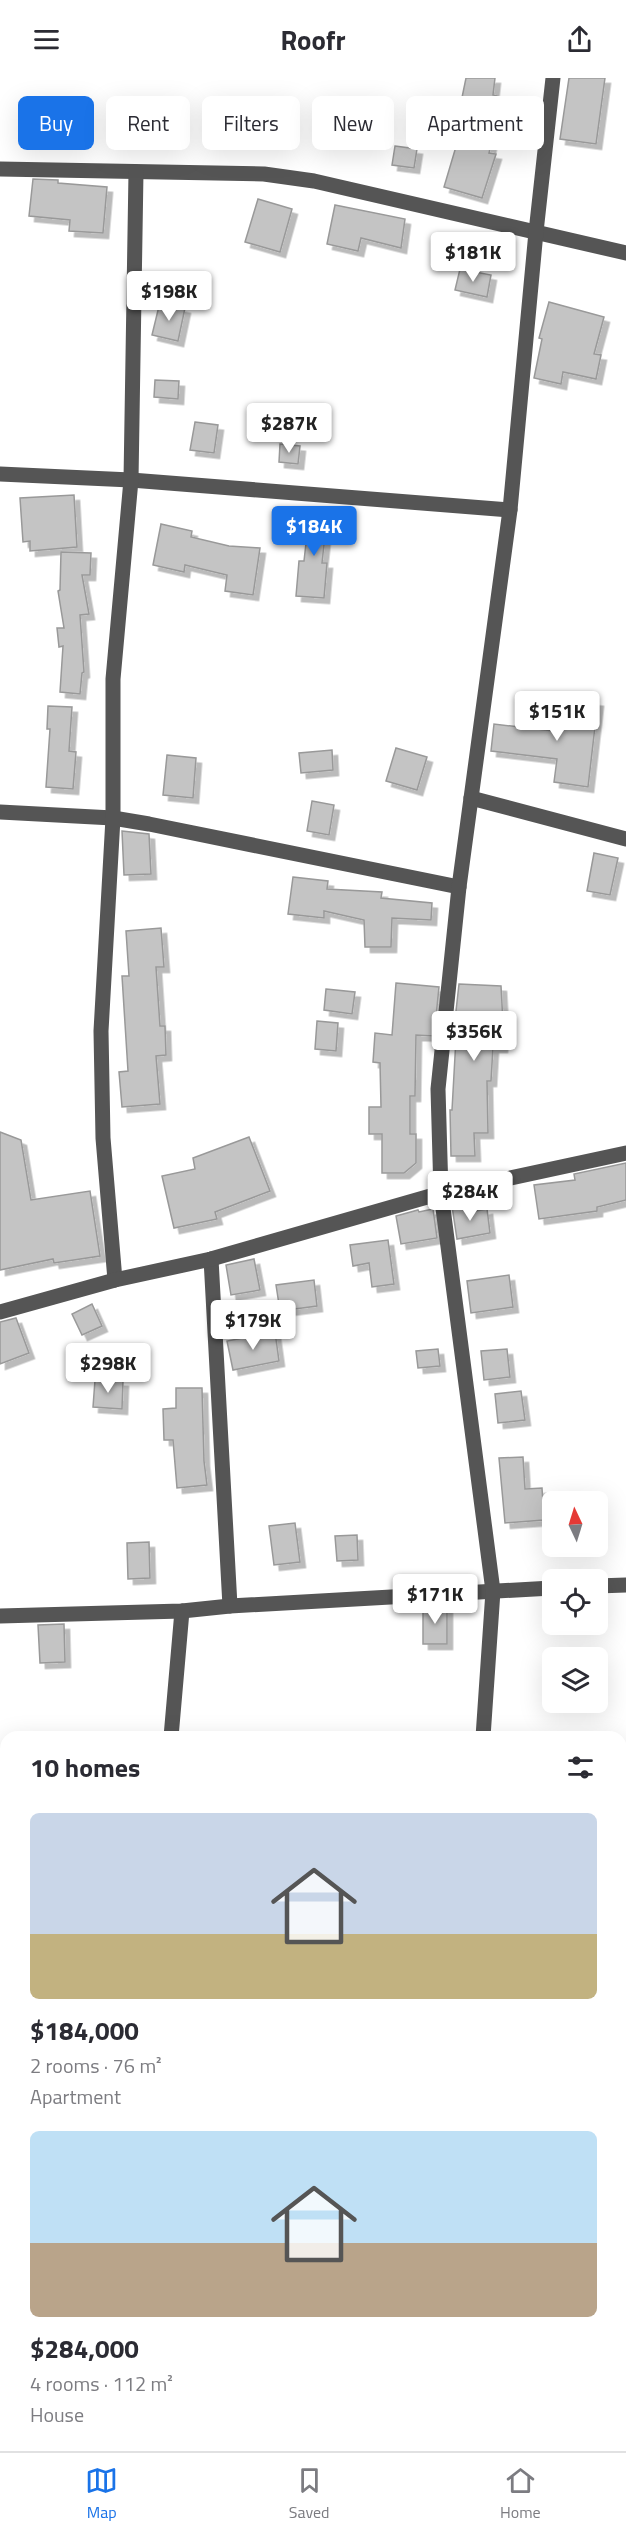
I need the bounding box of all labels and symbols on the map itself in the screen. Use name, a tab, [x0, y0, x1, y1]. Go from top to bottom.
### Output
pin: $181K	[431, 232, 515, 283]
pin: $198K	[127, 271, 211, 322]
pin: $287K	[247, 403, 331, 454]
pin: $184K	[272, 506, 356, 557]
pin: $151K	[515, 691, 599, 742]
pin: $356K	[432, 1011, 516, 1062]
pin: $284K	[428, 1171, 512, 1222]
pin: $179K	[211, 1300, 295, 1351]
pin: $298K	[66, 1343, 150, 1394]
north arrow	[542, 1491, 608, 1557]
pin: $171K	[393, 1574, 477, 1625]

